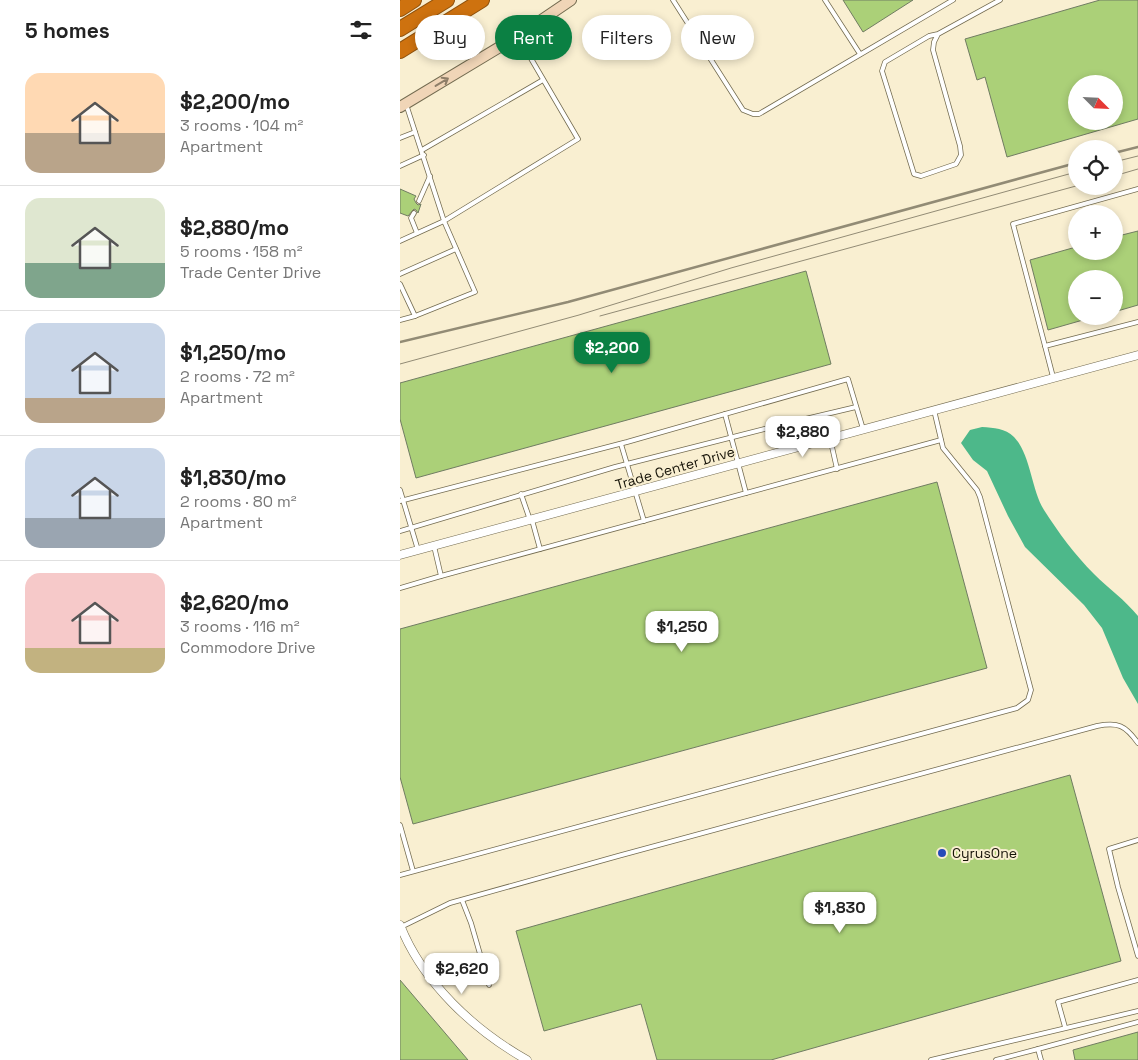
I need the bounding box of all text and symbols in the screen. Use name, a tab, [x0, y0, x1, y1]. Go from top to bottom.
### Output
chip: Buy	[415, 15, 485, 60]
chip: Rent	[495, 15, 572, 60]
chip: Filters	[582, 15, 671, 60]
chip: New	[681, 15, 754, 60]
icon: filters	[347, 16, 375, 44]
text: 5 homes	[25, 17, 110, 44]
north arrow	[1068, 75, 1122, 130]
map controls	[1068, 75, 1123, 325]
one-way arrow	[434, 77, 448, 87]
text: $2,200/mo	[180, 88, 290, 115]
icon: home	[65, 93, 125, 153]
text: 3 rooms · 104 m²	[180, 115, 303, 136]
text: Apartment	[180, 136, 263, 157]
button: locate	[1068, 140, 1123, 195]
button: +	[1068, 205, 1123, 260]
text: $2,880/mo	[180, 214, 289, 241]
icon: home	[65, 218, 125, 278]
text: 5 rooms · 158 m²	[180, 241, 303, 262]
text: Trade Center Drive	[180, 262, 321, 283]
button: −	[1068, 270, 1123, 325]
pin: $2,200	[571, 332, 653, 374]
text: $2,200	[585, 337, 639, 358]
text: $1,250/mo	[180, 339, 286, 366]
icon: home	[65, 343, 125, 403]
text: 2 rooms · 72 m²	[180, 366, 295, 387]
text: Apartment	[180, 387, 263, 408]
pin: $2,880	[762, 416, 844, 458]
text: $2,880	[776, 421, 830, 442]
street label: Trade Center Drive	[613, 442, 737, 494]
text: $1,830/mo	[180, 464, 286, 491]
icon: home	[65, 468, 125, 528]
text: 2 rooms · 80 m²	[180, 491, 297, 512]
text: Apartment	[180, 512, 263, 533]
text: $2,620/mo	[180, 589, 289, 616]
icon: home	[65, 593, 125, 653]
pin: $1,250	[641, 610, 723, 653]
text: 3 rooms · 116 m²	[180, 616, 300, 637]
text: $1,250	[656, 616, 708, 637]
text: Commodore Drive	[180, 637, 315, 658]
place label: CyrusOne	[952, 844, 1017, 862]
marker: CyrusOne	[936, 847, 948, 859]
pin: $1,830	[799, 892, 881, 934]
text: $1,830	[814, 897, 866, 918]
pin: $2,620	[421, 952, 503, 995]
text: $2,620	[435, 958, 489, 979]

